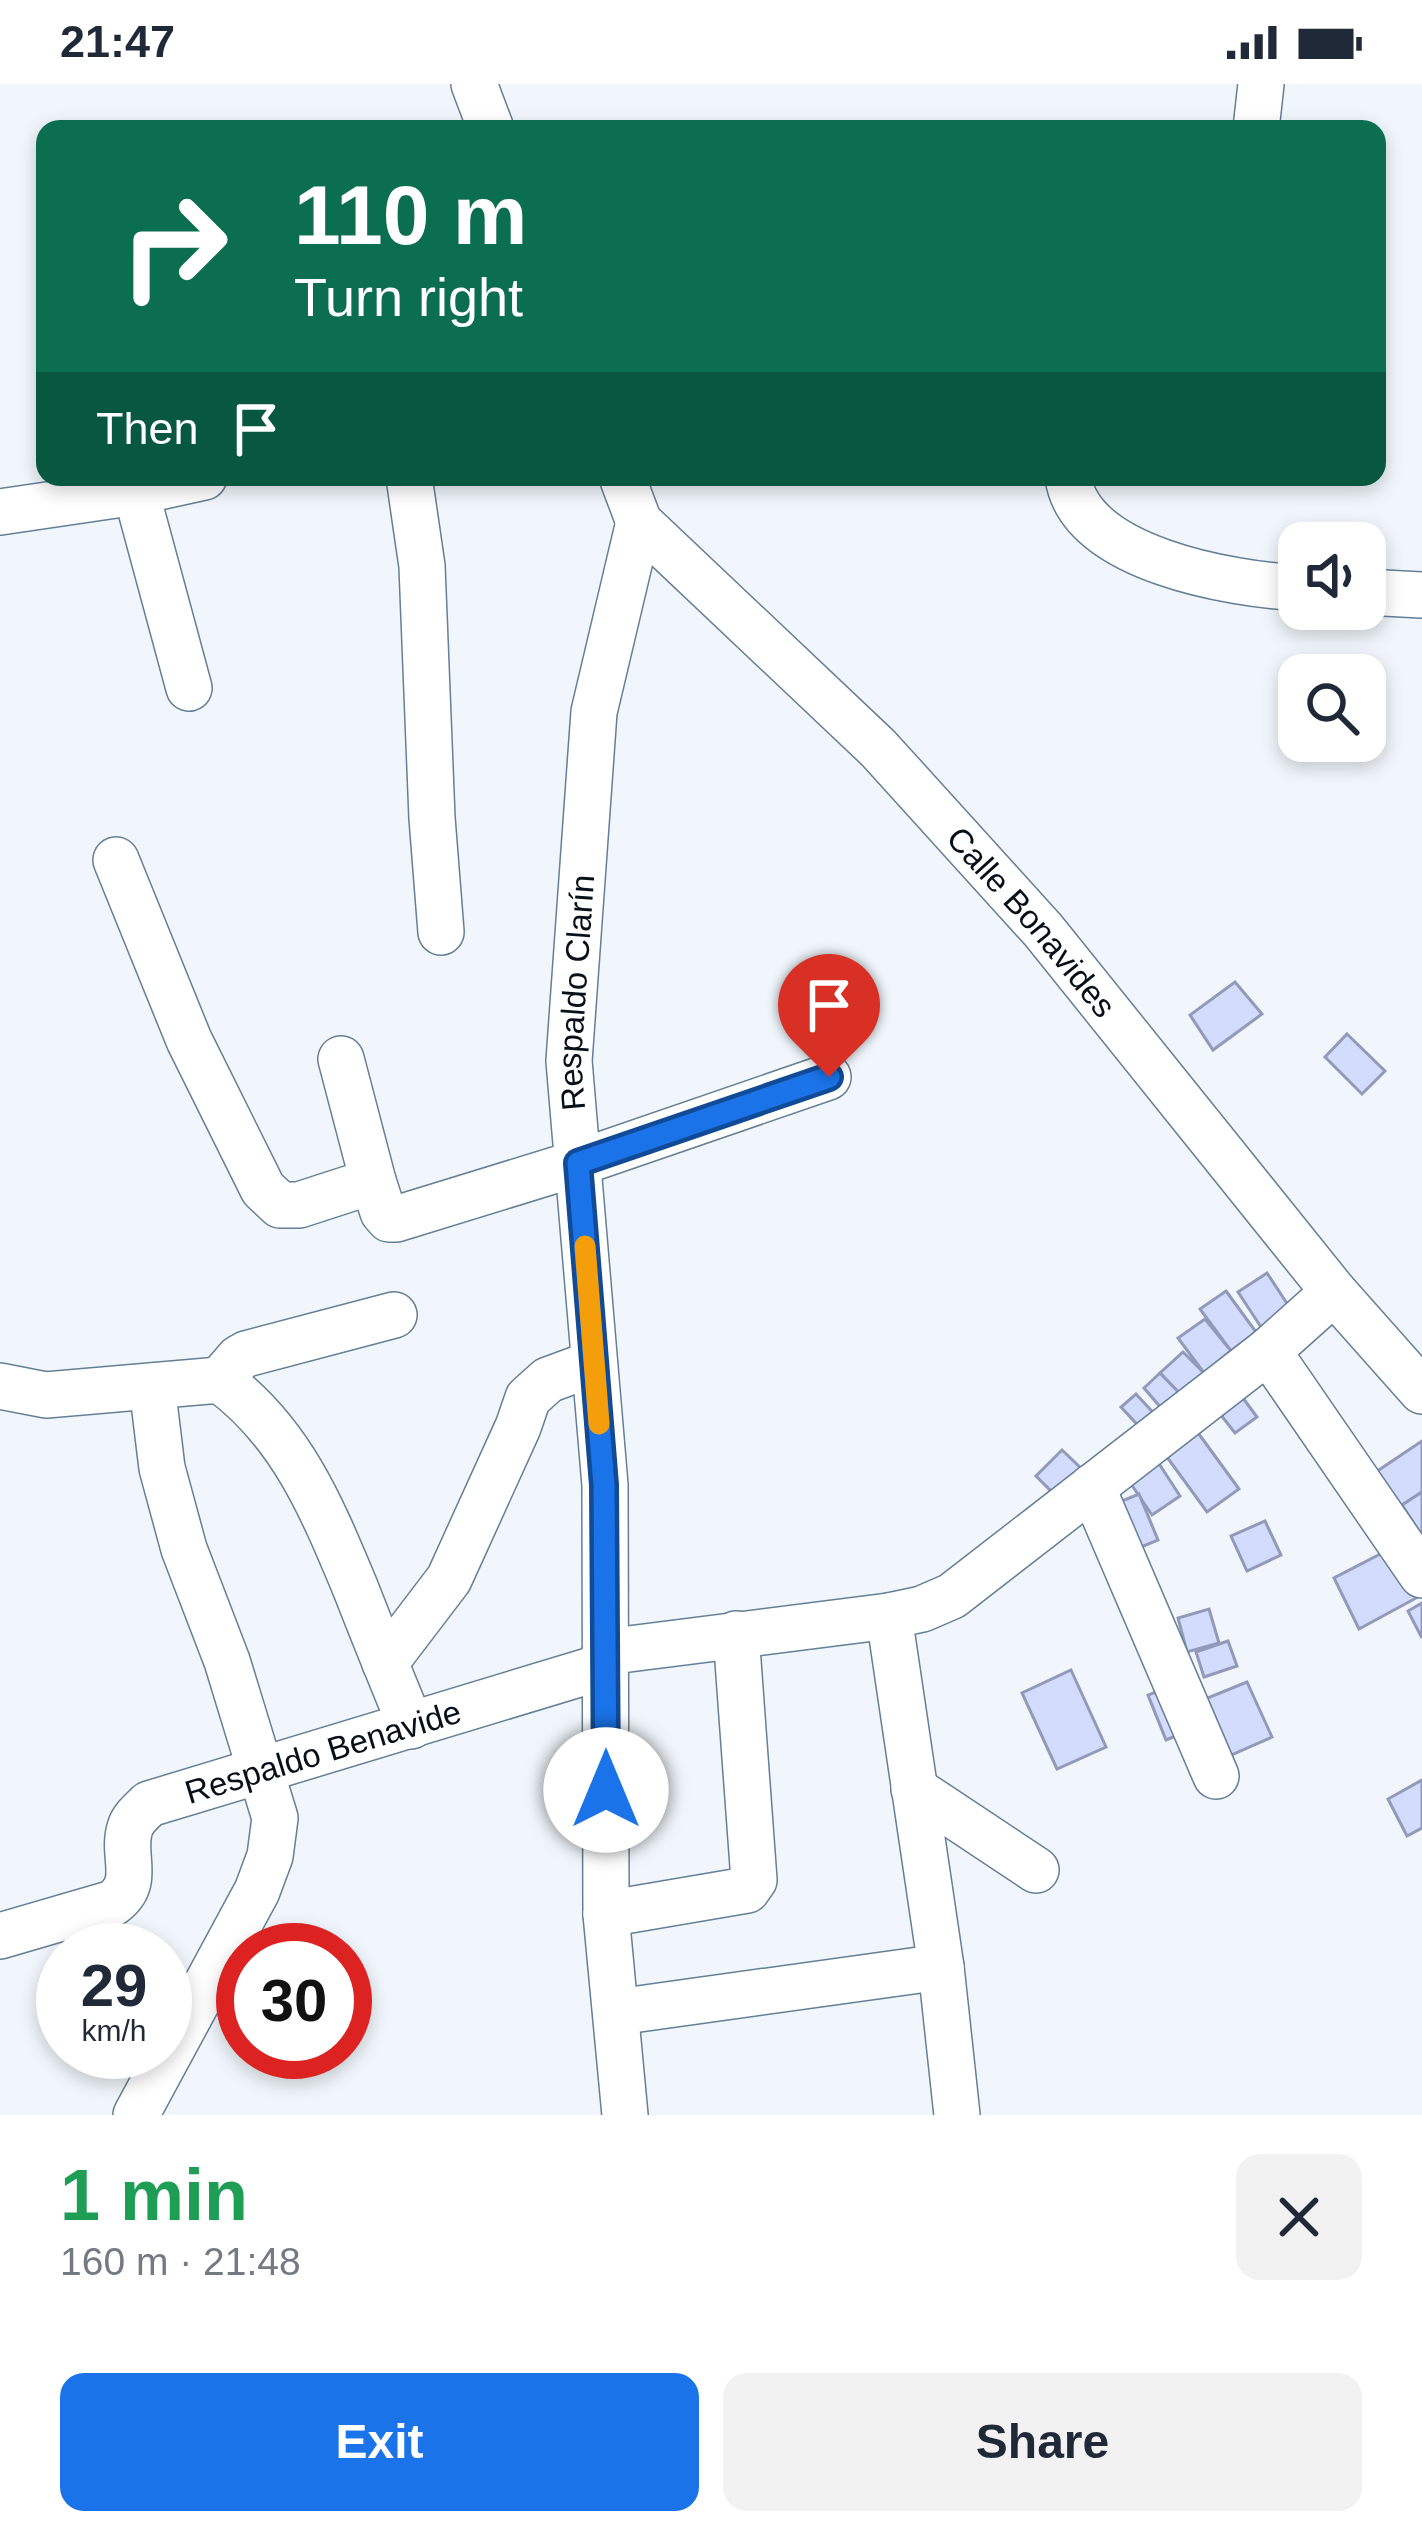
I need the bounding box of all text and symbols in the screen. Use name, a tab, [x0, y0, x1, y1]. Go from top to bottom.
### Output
text: 21:47	[60, 16, 175, 67]
icon: right	[96, 168, 252, 324]
text: 110 m	[294, 168, 528, 262]
text: Turn right	[294, 267, 523, 327]
icon: arrive	[223, 396, 289, 462]
text: Then	[96, 403, 199, 454]
map controls	[1278, 522, 1386, 762]
button: sound	[1278, 522, 1386, 630]
button: search	[1278, 654, 1386, 762]
street label: Calle Bonavides	[940, 819, 1123, 1024]
street label: Respaldo Clarín	[551, 873, 601, 1112]
pin	[778, 954, 880, 1077]
icon: arrive	[796, 972, 862, 1038]
street label: Respaldo Benavide	[181, 1693, 465, 1811]
position arrow	[543, 1727, 669, 1853]
speed limit sign: 30	[216, 1923, 372, 2079]
text: 29	[81, 1952, 147, 2019]
text: km/h	[81, 2014, 147, 2047]
button: close	[1236, 2154, 1362, 2280]
text: 1 min	[60, 2155, 248, 2235]
text: 160 m · 21:48	[60, 2240, 301, 2283]
button: Exit	[60, 2373, 699, 2511]
button: Share	[723, 2373, 1362, 2511]

